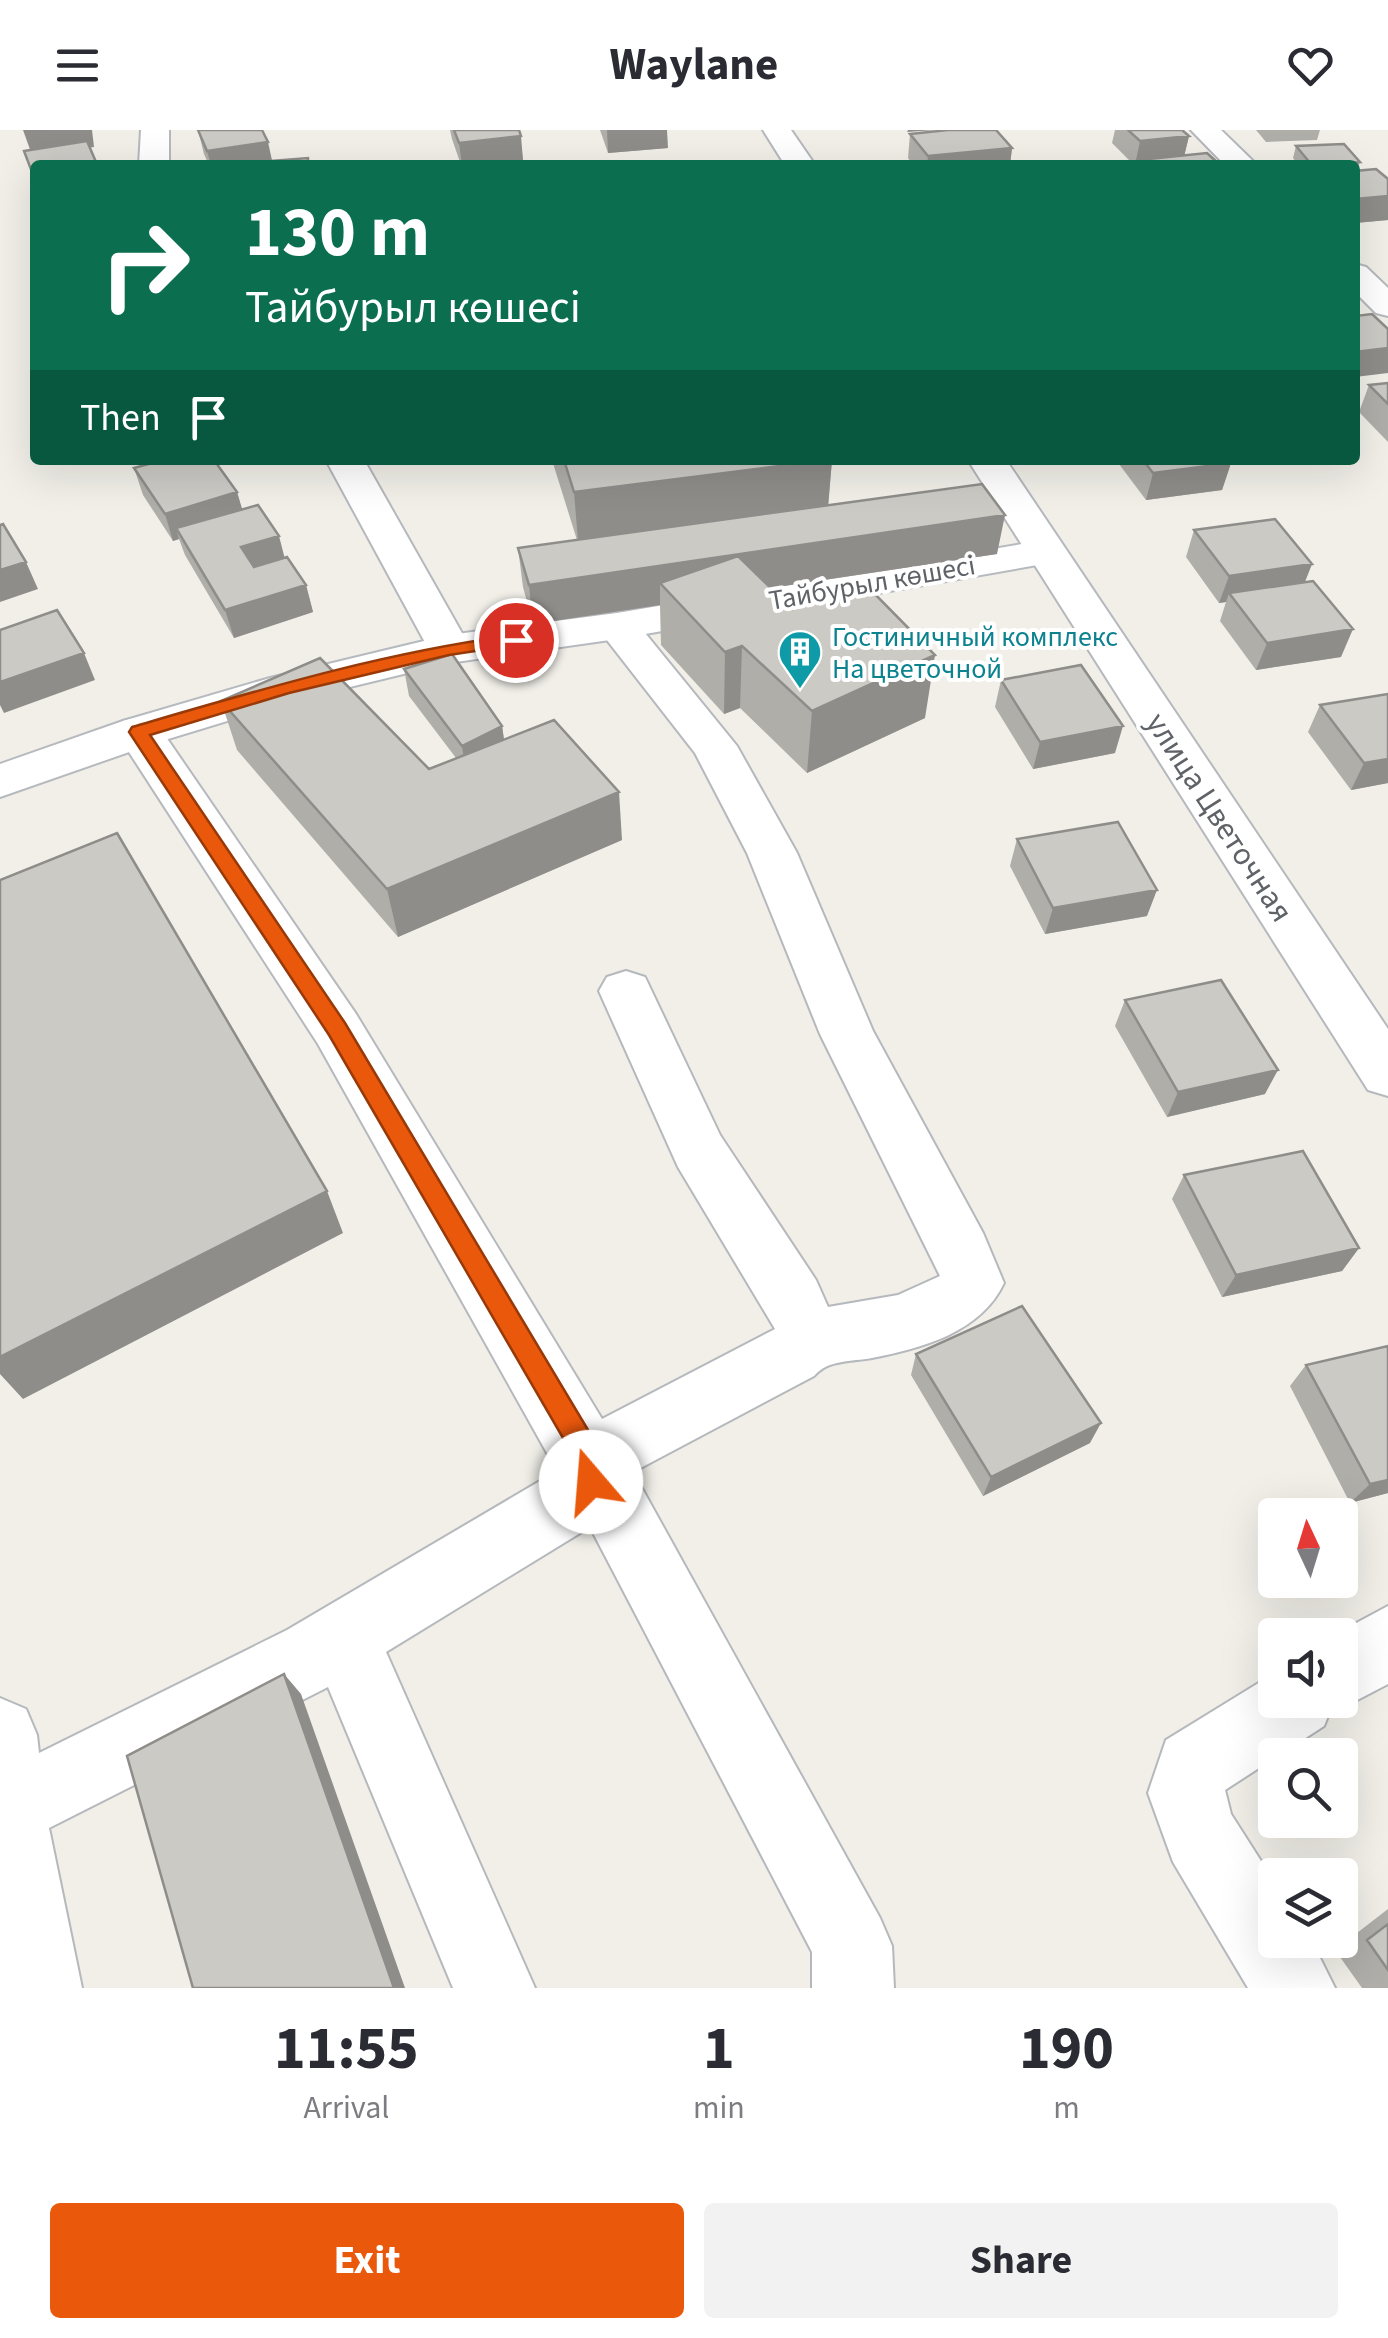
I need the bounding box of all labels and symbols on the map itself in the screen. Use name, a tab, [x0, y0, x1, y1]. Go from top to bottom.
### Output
street label: Тайбурыл көшесі	[766, 545, 979, 621]
pin	[474, 598, 559, 683]
place label: Гостиничный комплекс На цветочной	[832, 617, 1118, 689]
building icon: Гостиничный комплекс На цветочной	[777, 629, 823, 690]
street label: улица Цветочная	[1134, 704, 1304, 931]
position arrow	[539, 1430, 643, 1534]
north arrow	[1258, 1498, 1358, 1598]

